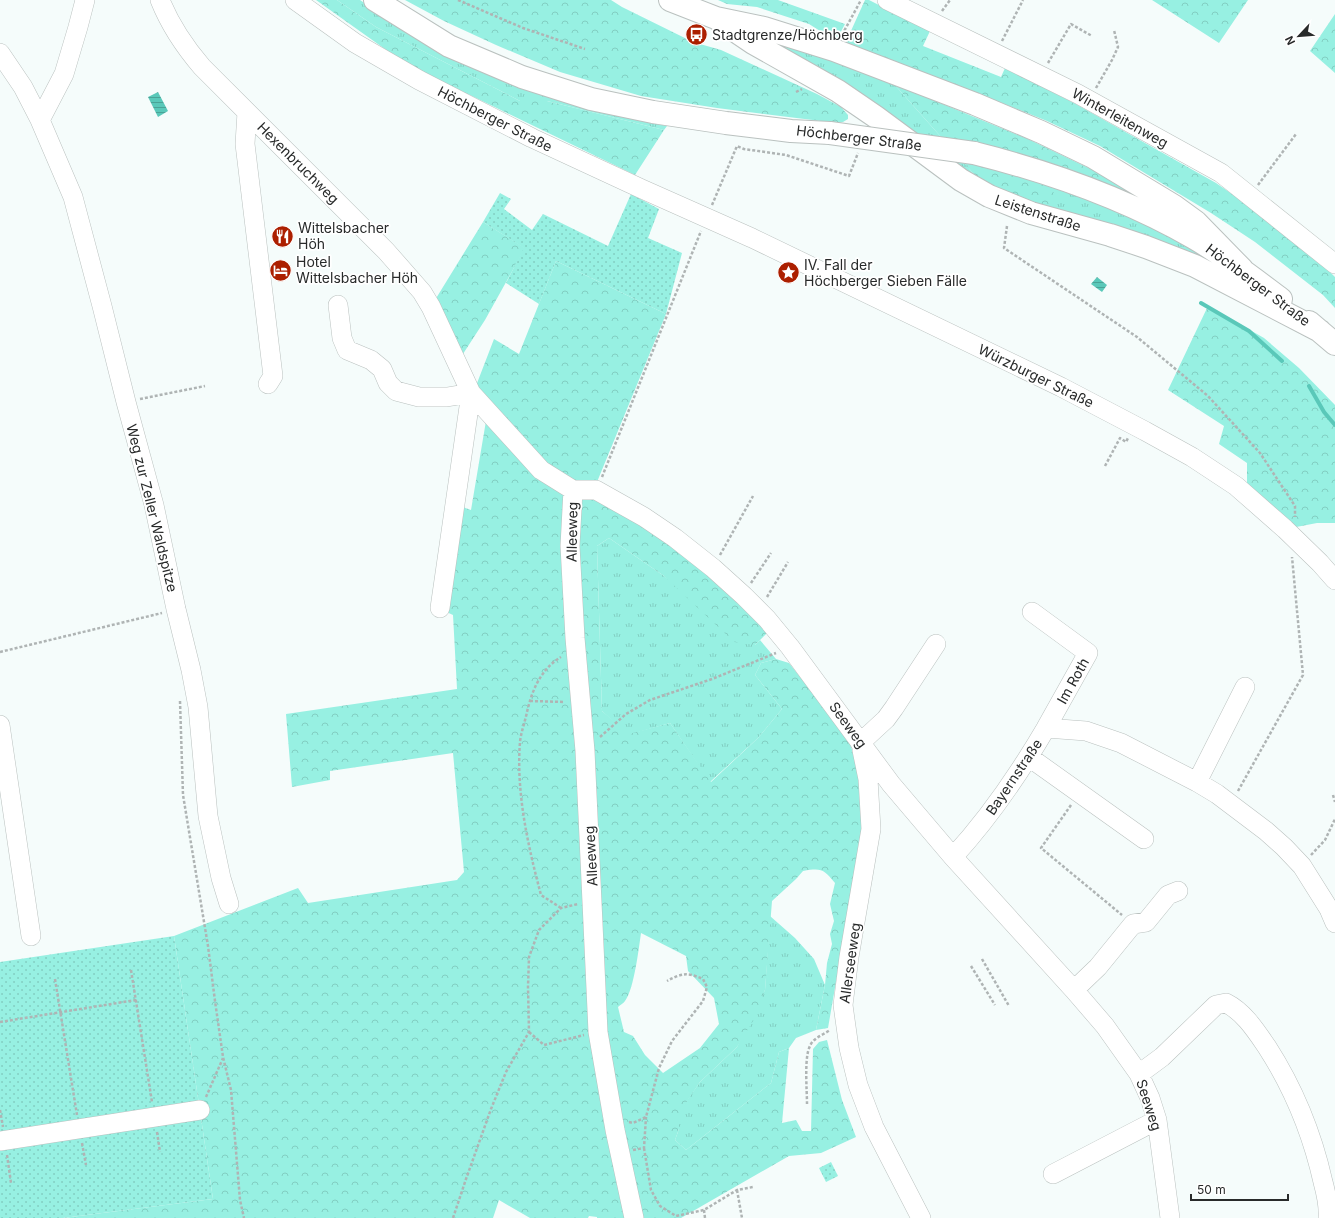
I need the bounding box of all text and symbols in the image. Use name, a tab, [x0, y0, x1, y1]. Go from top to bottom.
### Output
north arrow	[1279, 16, 1319, 56]
bus stop icon: Stadtgrenze/Höchberg	[683, 22, 709, 48]
place label: Stadtgrenze/Höchberg	[712, 26, 863, 43]
text: N	[1282, 34, 1298, 47]
street label: Höchberger Straße	[435, 82, 555, 155]
street label: Winterleitenweg	[1069, 84, 1171, 151]
street label: Hexenbruchweg	[254, 118, 343, 207]
street label: Höchberger Straße	[795, 121, 923, 154]
street label: Leistenstraße	[993, 191, 1083, 234]
place label: Wittelsbacher Höh	[298, 219, 389, 252]
restaurant icon: Wittelsbacher Höh	[269, 223, 295, 249]
street label: Höchberger Straße	[1203, 240, 1314, 329]
place label: Hotel Wittelsbacher Höh	[296, 253, 418, 286]
place label: IV. Fall der Höchberger Sieben Fälle	[804, 256, 967, 289]
hotel icon: Hotel Wittelsbacher Höh	[267, 257, 293, 283]
place icon: IV. Fall der Höchberger Sieben Fälle	[775, 260, 801, 286]
street label: Würzburger Straße	[976, 340, 1097, 411]
street label: Weg zur Zeller Waldspitze	[123, 422, 182, 594]
street label: Alleeweg	[562, 502, 581, 562]
street label: Im Roth	[1053, 655, 1092, 707]
street label: Seeweg	[826, 698, 871, 751]
street label: Bayernstraße	[982, 735, 1045, 818]
street label: Alleeweg	[580, 825, 601, 887]
street label: Allerseeweg	[835, 921, 864, 1004]
street label: Seeweg	[1133, 1077, 1166, 1133]
scale bar	[1191, 1176, 1288, 1202]
text: 50 m	[1197, 1182, 1226, 1197]

